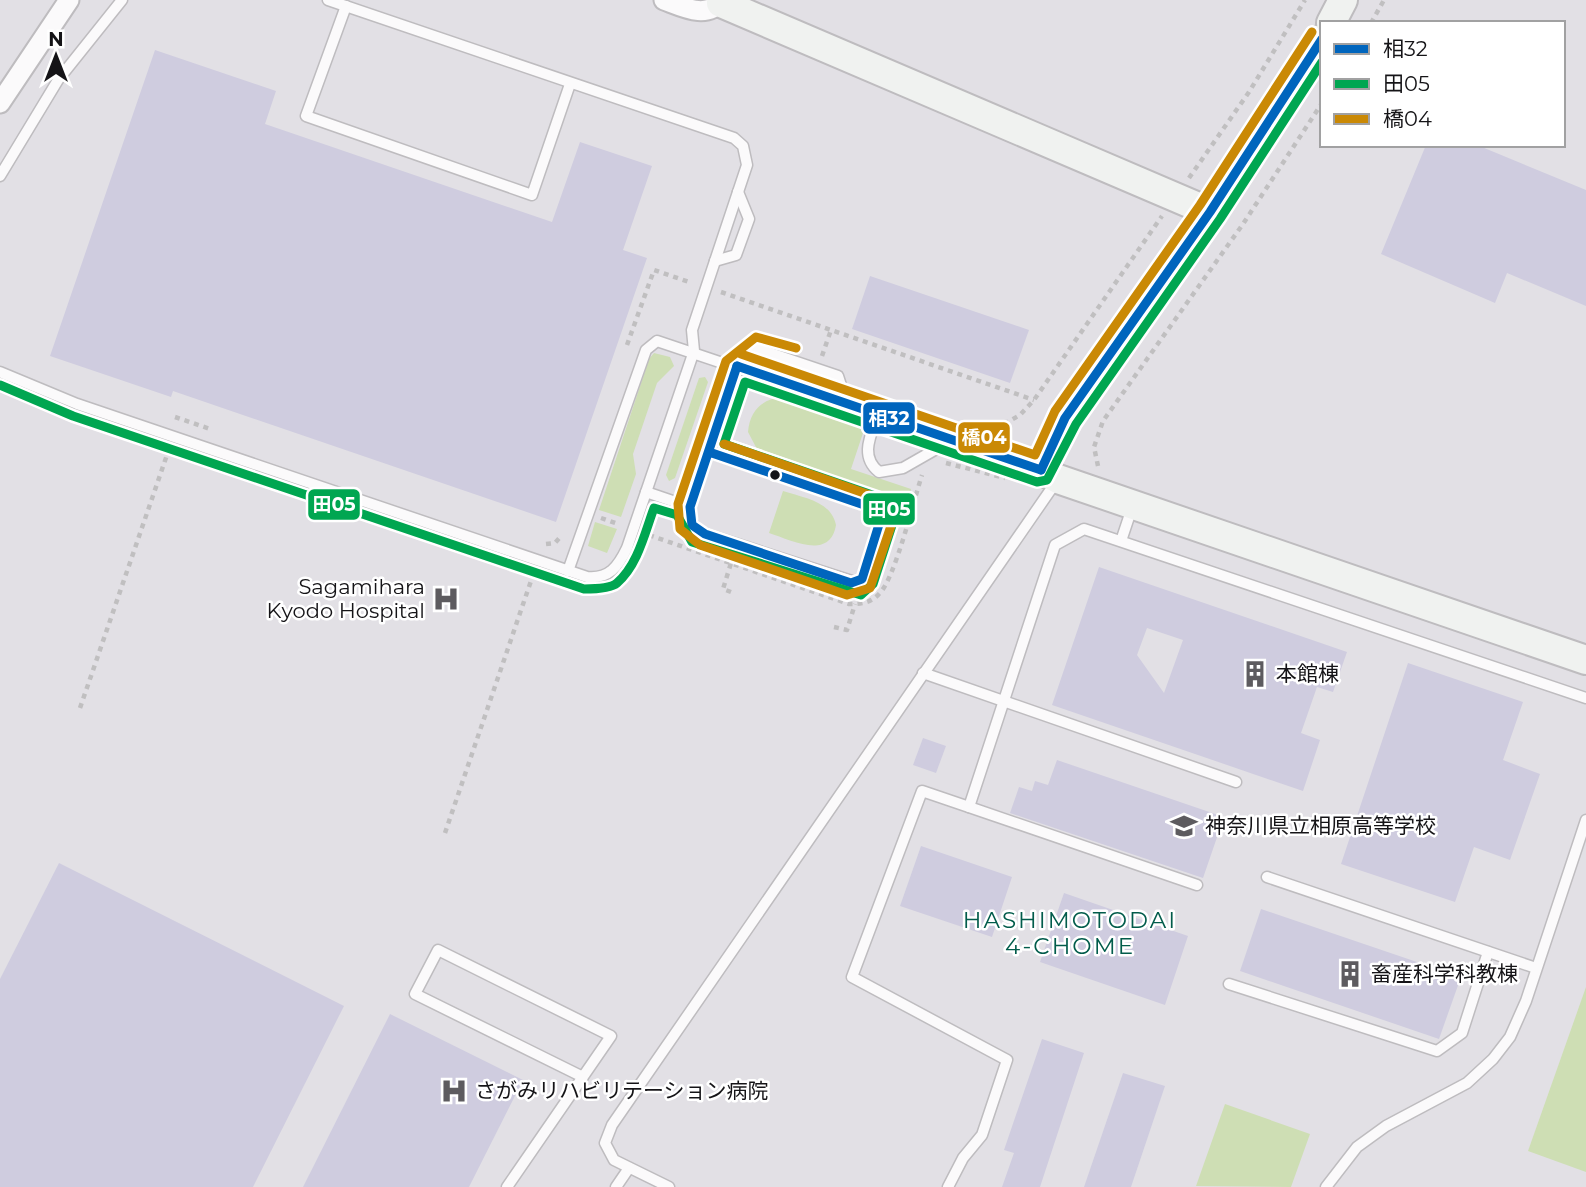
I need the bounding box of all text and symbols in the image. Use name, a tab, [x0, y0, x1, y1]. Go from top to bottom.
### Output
north arrow	[21, 21, 91, 91]
legend	[1320, 21, 1565, 147]
text: N	[48, 28, 64, 51]
text: 相32	[1383, 36, 1428, 61]
text: 田05	[1383, 71, 1430, 96]
text: 橋04	[1383, 106, 1432, 131]
line badge: 相32	[862, 401, 916, 435]
text: 相32	[868, 407, 910, 430]
line badge: 橋04	[957, 421, 1011, 454]
text: 橋04	[962, 426, 1007, 449]
unlabelled marker	[768, 468, 782, 482]
line badge: 田05	[307, 488, 361, 521]
line badge: 田05	[862, 492, 916, 526]
text: 田05	[312, 493, 356, 516]
text: 田05	[867, 498, 911, 521]
place label: Sagamihara Kyodo Hospital	[267, 574, 425, 623]
hospital icon: Sagamihara Kyodo Hospital	[431, 584, 461, 614]
building icon: 本館棟	[1240, 659, 1270, 689]
place label: 本館棟	[1276, 661, 1339, 686]
school or university icon: 神奈川県立相原高等学校	[1169, 811, 1199, 841]
place label: 神奈川県立相原高等学校	[1205, 813, 1436, 838]
district label: HASHIMOTODAI 4-CHOME	[963, 906, 1177, 960]
building icon: 畜産科学科教棟	[1335, 959, 1365, 989]
place label: 畜産科学科教棟	[1371, 961, 1518, 986]
hospital icon: さがみリハビリテーション病院	[439, 1076, 469, 1106]
place label: さがみリハビリテーション病院	[475, 1078, 769, 1103]

